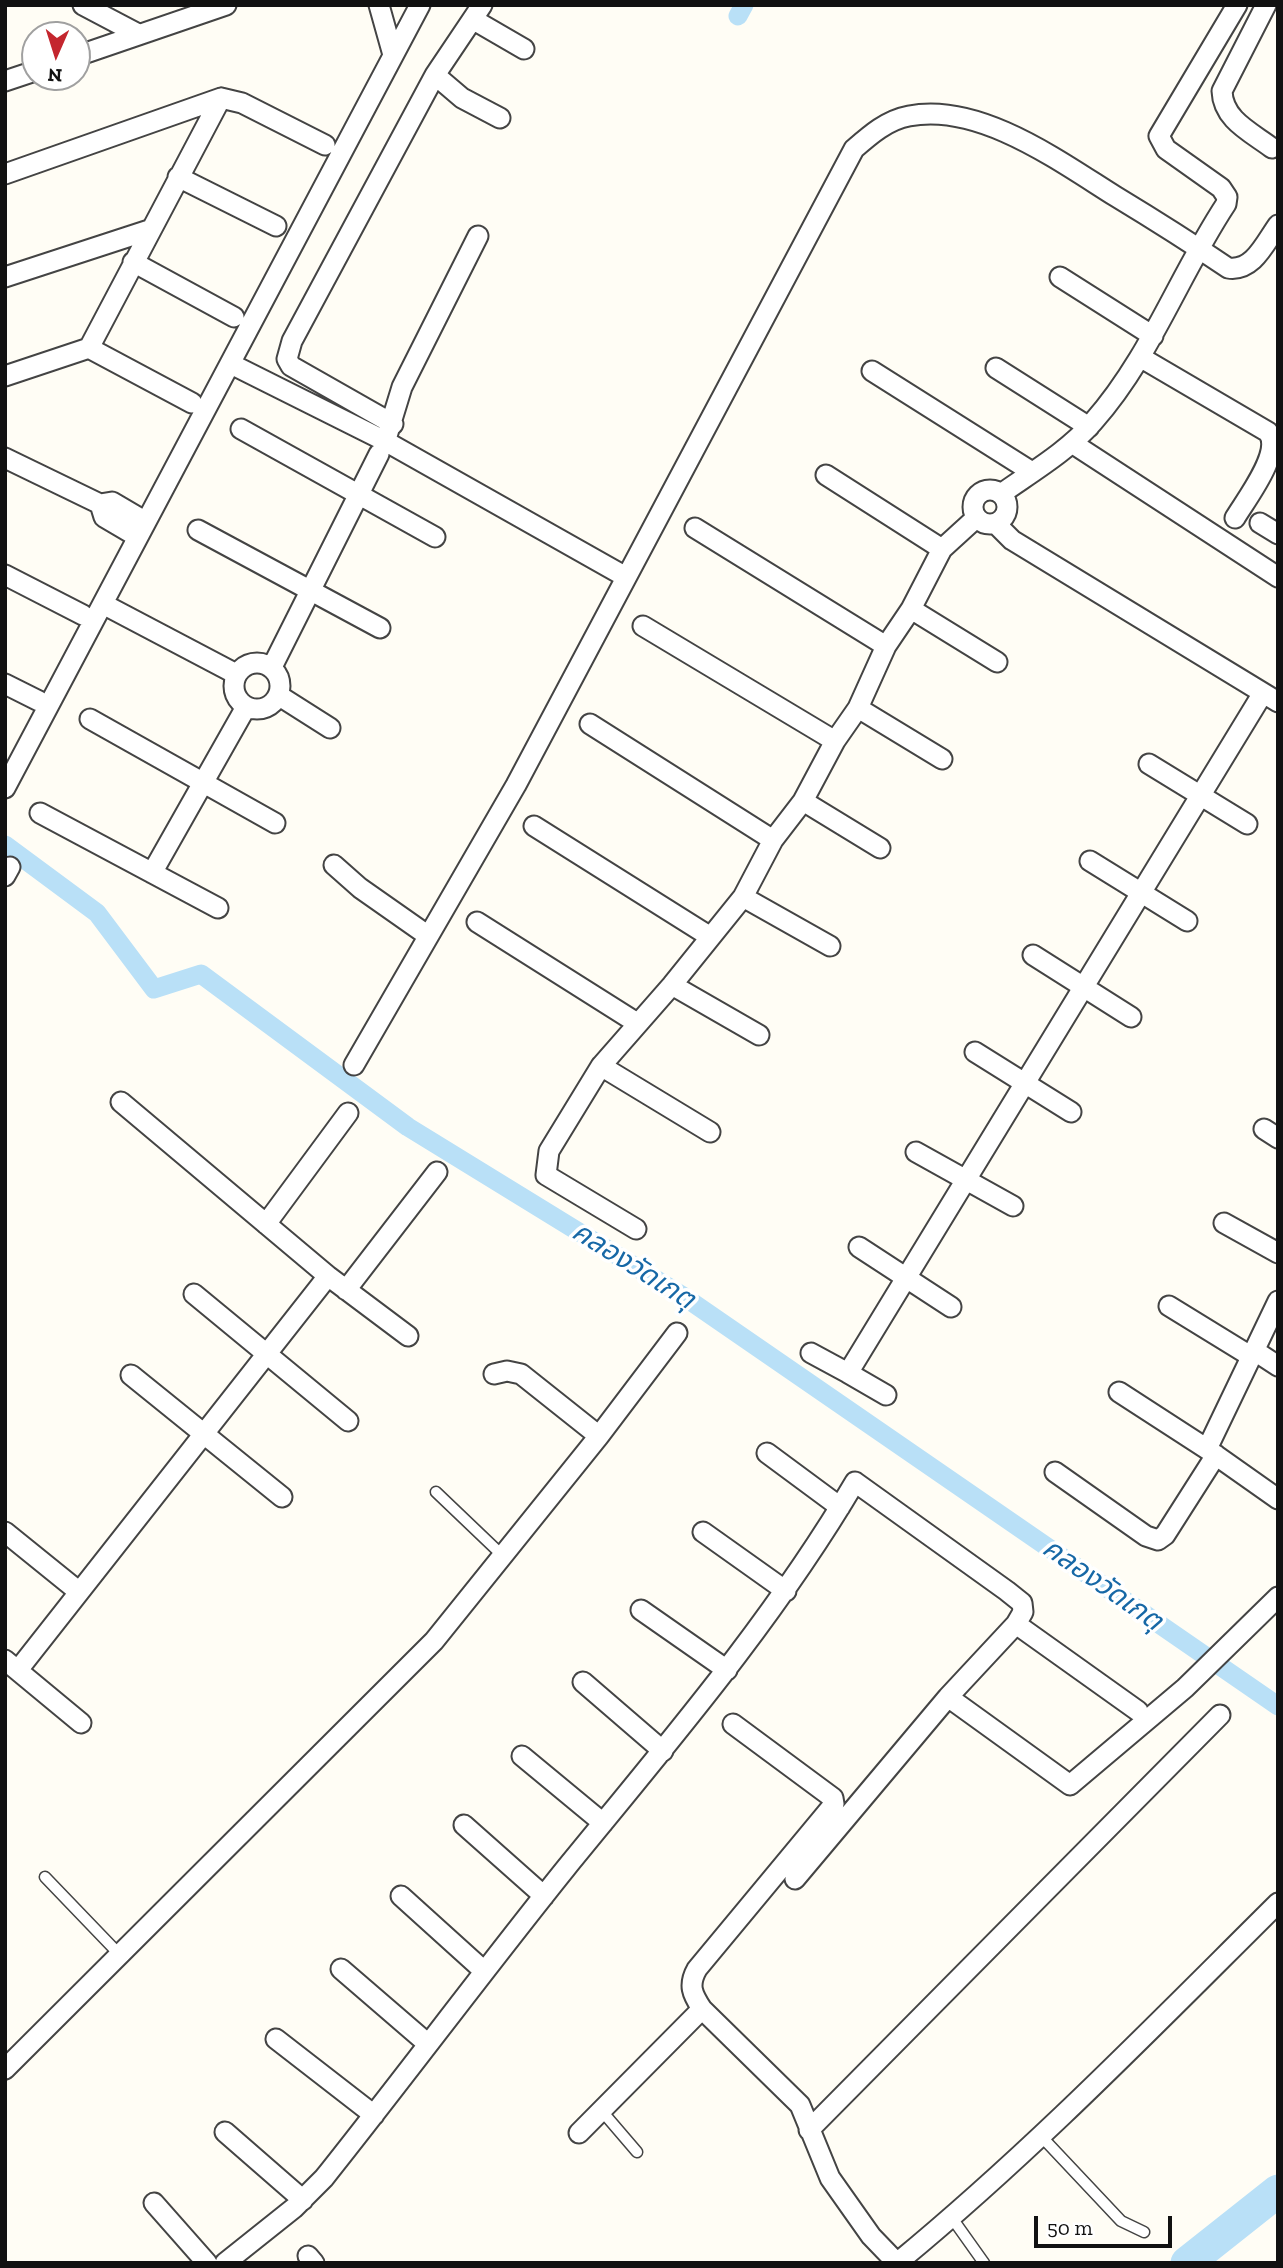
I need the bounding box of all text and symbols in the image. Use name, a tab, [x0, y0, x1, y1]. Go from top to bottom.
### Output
north arrow	[21, 21, 91, 91]
text: N	[47, 64, 63, 87]
water label: คลองวัดเกตุ	[566, 1215, 700, 1317]
water label: คลองวัดเกตุ	[1036, 1532, 1168, 1638]
scale bar	[1038, 2202, 1176, 2246]
text: 50 m	[1047, 2215, 1093, 2240]

